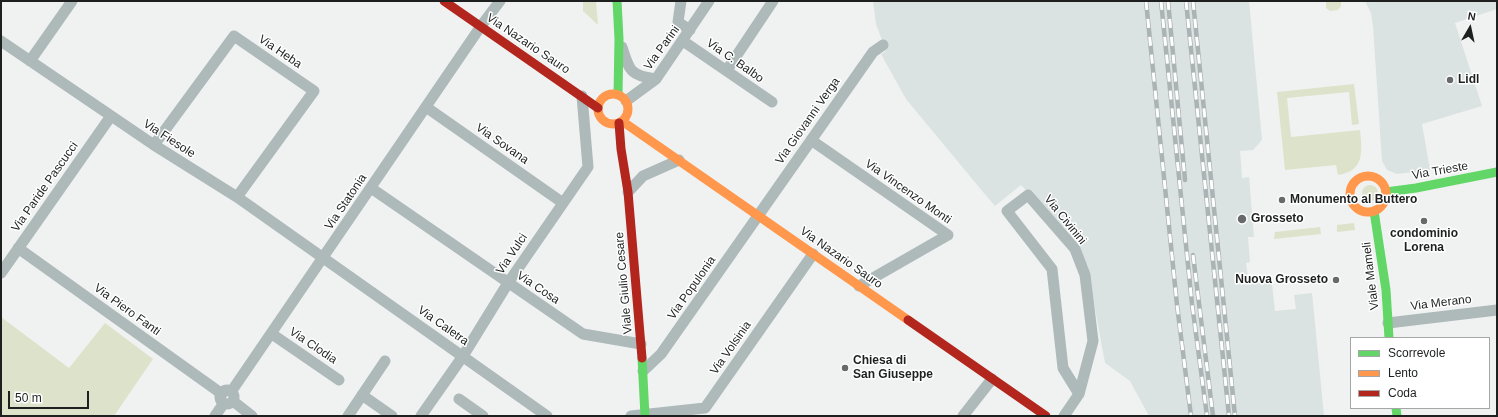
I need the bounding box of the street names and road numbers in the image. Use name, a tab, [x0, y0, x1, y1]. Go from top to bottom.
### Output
street label: Via Nazario Sauro	[484, 11, 572, 77]
street label: Via Parini	[641, 23, 683, 73]
street label: Via Heba	[256, 32, 304, 72]
street label: Via C. Balbo	[704, 36, 766, 86]
street label: Via Giovanni Verga	[773, 75, 843, 167]
street label: Via Fiesole	[140, 117, 198, 161]
street label: Via Sovana	[473, 121, 531, 167]
street label: Via Paride Pascucci	[9, 139, 81, 235]
street label: Via Vincenzo Monti	[862, 157, 954, 227]
street label: Via Trieste	[1411, 159, 1469, 183]
street label: Via Statonia	[322, 171, 370, 233]
street label: Via Civinini	[1041, 192, 1089, 248]
street label: Via Nazario Sauro	[797, 224, 885, 292]
street label: Via Vulci	[493, 231, 531, 277]
street label: Viale Giulio Cesare	[612, 231, 636, 335]
street label: Viale Mameli	[1360, 241, 1382, 311]
street label: Via Populonia	[665, 254, 719, 322]
street label: Via Cosa	[514, 268, 562, 308]
street label: Via Piero Fanti	[91, 281, 163, 339]
street label: Via Merano	[1410, 292, 1472, 314]
street label: Via Caletra	[415, 303, 471, 349]
street label: Via Volsinia	[707, 319, 755, 377]
street label: Via Clodia	[286, 325, 340, 367]

